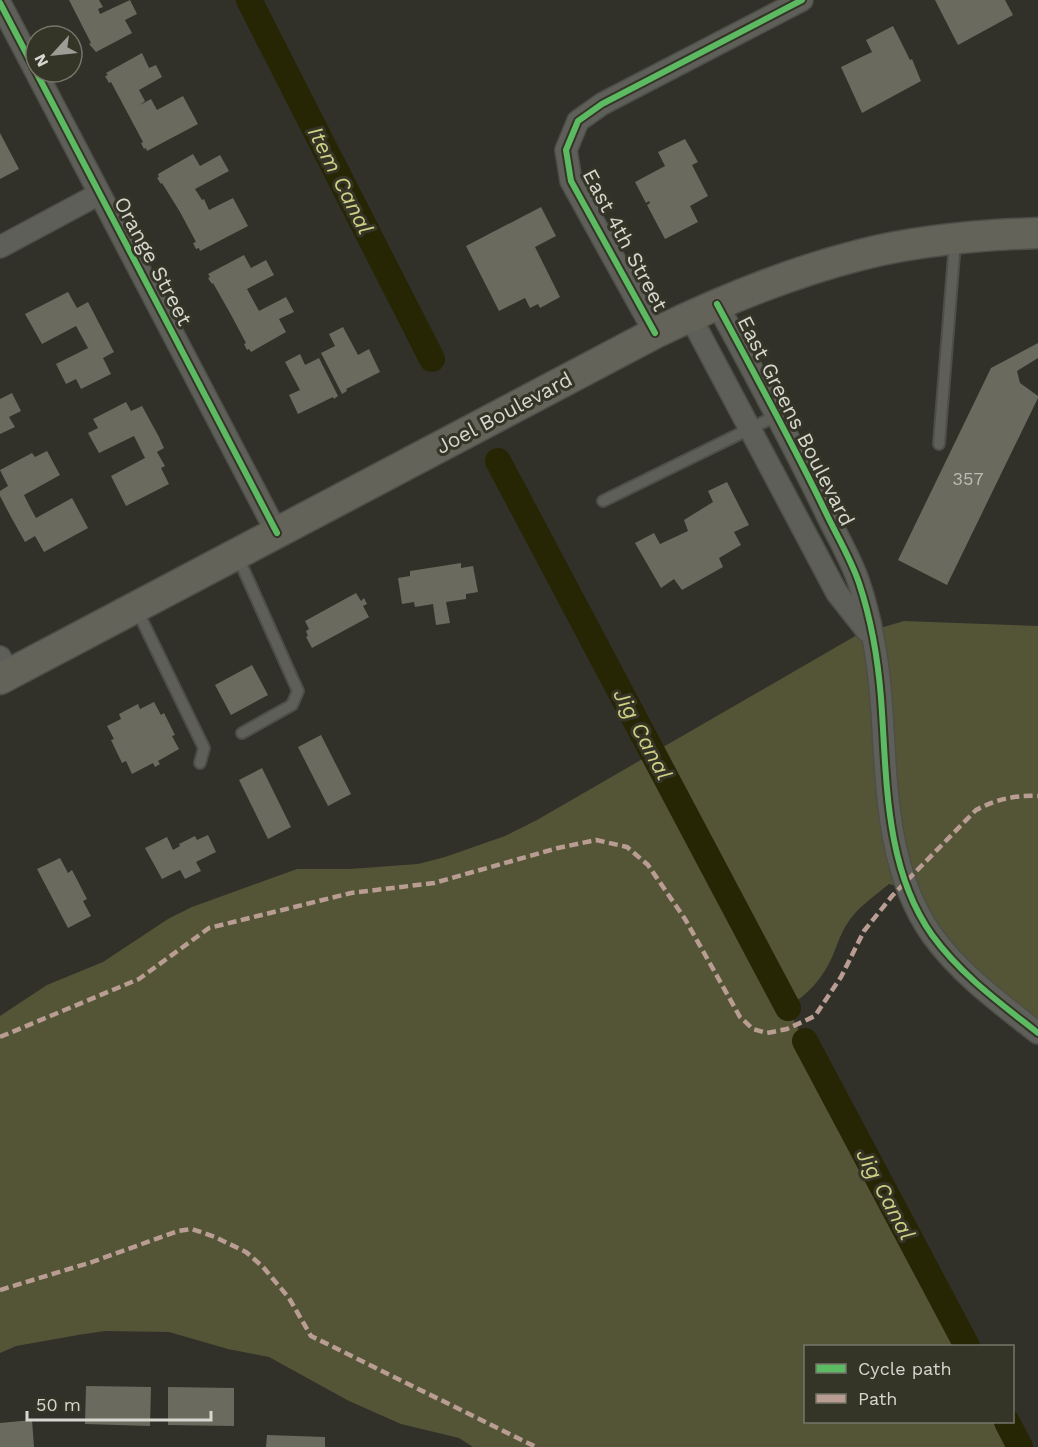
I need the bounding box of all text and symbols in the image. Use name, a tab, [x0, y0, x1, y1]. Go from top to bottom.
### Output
north arrow	[24, 24, 84, 84]
text: N	[30, 51, 52, 70]
water label: Item Canal	[303, 122, 378, 238]
street label: East 4th Street	[577, 164, 673, 315]
street label: Orange Street	[109, 192, 198, 330]
street label: East Greens Boulevard	[732, 311, 860, 530]
street label: Joel Boulevard	[431, 366, 576, 459]
house number: 357	[952, 468, 984, 489]
water label: Jig Canal	[608, 684, 677, 785]
water label: Jig Canal	[851, 1144, 920, 1245]
legend	[804, 1345, 1014, 1423]
text: Cycle path	[858, 1358, 952, 1379]
scale bar	[27, 1384, 212, 1422]
text: Path	[858, 1388, 898, 1409]
text: 50 m	[36, 1394, 81, 1415]

